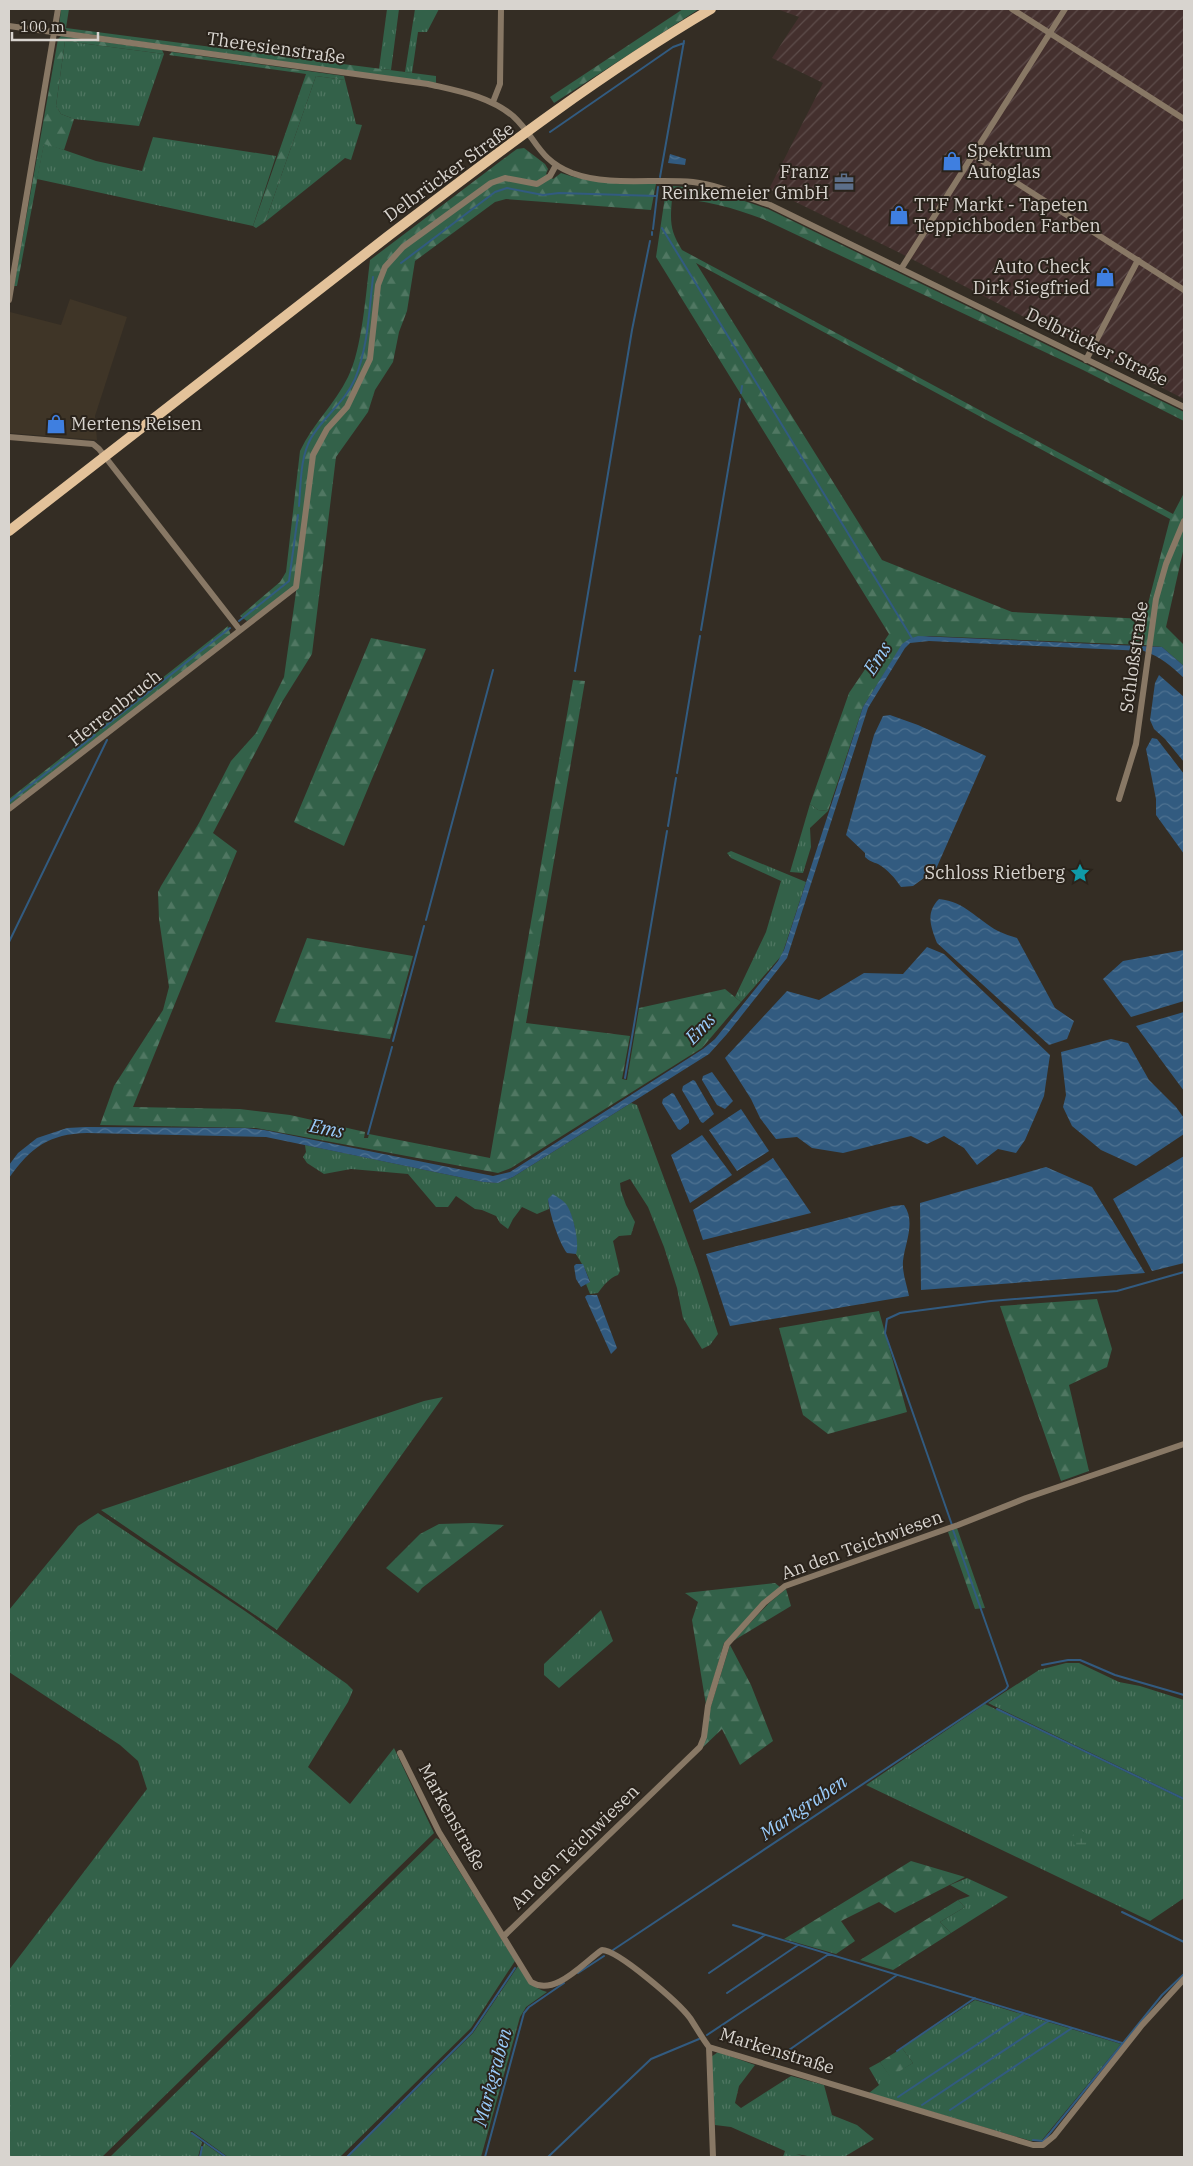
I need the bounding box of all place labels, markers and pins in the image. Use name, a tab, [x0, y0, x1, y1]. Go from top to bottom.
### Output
place label: Spektrum Autoglas	[967, 139, 1052, 183]
shop icon: Spektrum Autoglas	[941, 150, 963, 172]
place label: Franz Reinkemeier GmbH	[661, 160, 829, 204]
office icon: Franz Reinkemeier GmbH	[833, 171, 855, 193]
place label: TTF Markt - Tapeten Teppichboden Farben	[914, 193, 1101, 237]
shop icon: TTF Markt - Tapeten Teppichboden Farben	[888, 204, 910, 226]
place label: Auto Check Dirk Siegfried	[973, 255, 1090, 299]
shop icon: Auto Check Dirk Siegfried	[1094, 266, 1116, 288]
place label: Mertens Reisen	[71, 412, 202, 435]
shop icon: Mertens Reisen	[45, 413, 67, 435]
place label: Schloss Rietberg	[925, 861, 1065, 884]
place icon: Schloss Rietberg	[1069, 862, 1091, 884]

